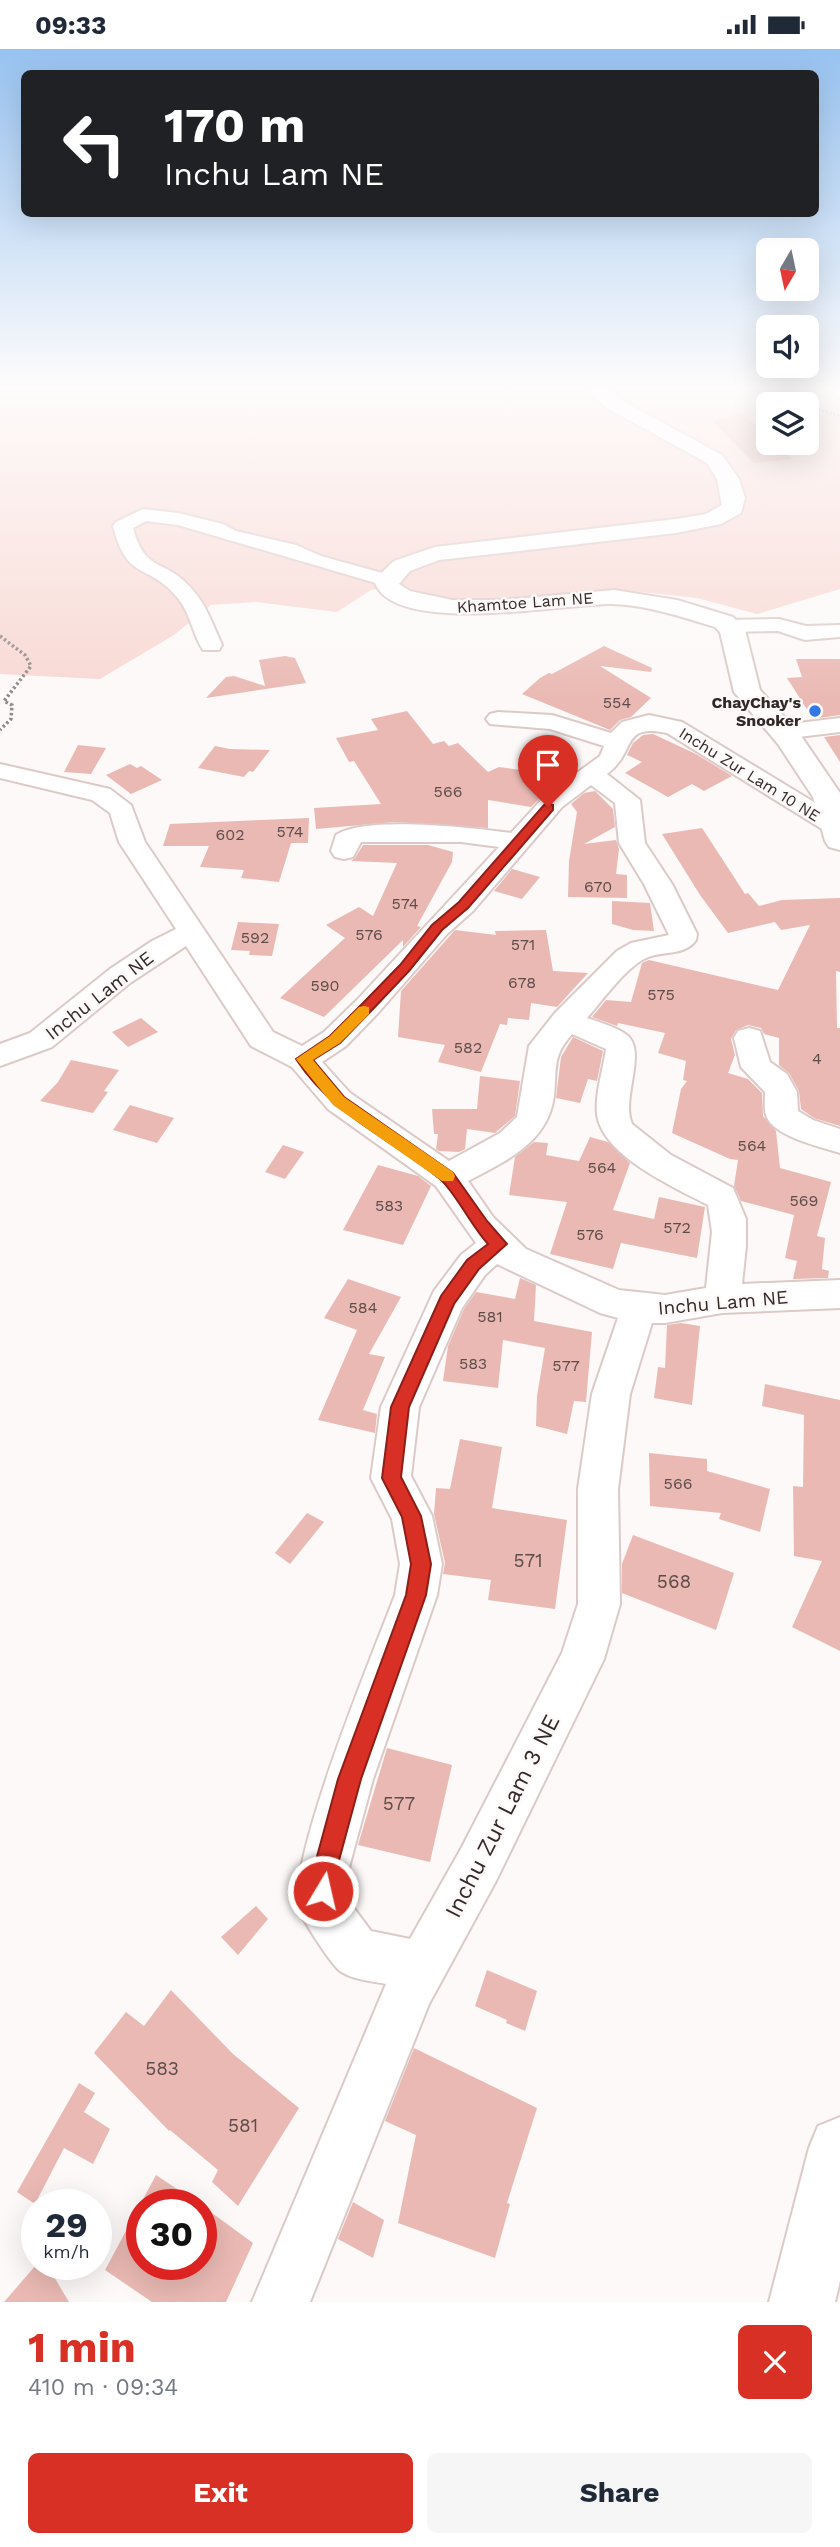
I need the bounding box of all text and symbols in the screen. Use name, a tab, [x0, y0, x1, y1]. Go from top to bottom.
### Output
text: 09:33	[35, 10, 106, 40]
text: 170 m	[164, 96, 305, 154]
icon: left	[49, 98, 140, 189]
text: Inchu Lam NE	[164, 155, 384, 193]
north arrow	[756, 238, 819, 301]
map controls	[756, 238, 819, 455]
button: sound	[756, 315, 819, 378]
button: layers	[756, 392, 819, 455]
street label: Khamtoe Lam NE	[456, 588, 594, 617]
house number: 554	[603, 693, 631, 712]
place label: ChayChay's Snooker	[711, 693, 801, 730]
marker: ChayChay's Snooker	[807, 703, 823, 719]
street label: Inchu Zur Lam 10 NE	[676, 723, 824, 826]
pin	[518, 735, 578, 807]
icon: arrive	[529, 746, 567, 784]
house number: 566	[434, 782, 462, 801]
house number: 574	[277, 822, 304, 841]
house number: 602	[215, 825, 245, 844]
house number: 670	[584, 877, 612, 896]
house number: 574	[392, 894, 419, 913]
house number: 576	[355, 925, 383, 944]
house number: 592	[241, 928, 269, 947]
house number: 571	[511, 935, 535, 954]
street label: Inchu Lam NE	[41, 946, 158, 1045]
house number: 678	[508, 973, 536, 992]
house number: 590	[310, 976, 340, 995]
house number: 575	[647, 985, 675, 1004]
house number: 582	[454, 1038, 482, 1057]
house number: 4	[812, 1049, 822, 1068]
house number: 564	[738, 1136, 767, 1155]
house number: 564	[588, 1158, 617, 1177]
house number: 569	[790, 1191, 818, 1210]
house number: 583	[375, 1196, 403, 1215]
house number: 572	[663, 1218, 691, 1237]
house number: 576	[576, 1225, 604, 1244]
street label: Inchu Lam NE	[657, 1285, 789, 1320]
house number: 584	[349, 1298, 378, 1317]
house number: 581	[477, 1307, 503, 1326]
house number: 583	[459, 1354, 487, 1373]
house number: 577	[552, 1356, 580, 1375]
house number: 566	[664, 1474, 692, 1493]
house number: 571	[513, 1549, 543, 1572]
house number: 568	[657, 1570, 691, 1593]
street label: Inchu Zur Lam 3 NE	[439, 1710, 565, 1922]
house number: 577	[383, 1792, 415, 1815]
position arrow	[286, 1854, 360, 1928]
house number: 583	[145, 2057, 179, 2080]
house number: 581	[228, 2114, 258, 2137]
speed limit sign: 30	[126, 2189, 217, 2280]
text: 29	[45, 2204, 88, 2246]
text: km/h	[43, 2241, 90, 2262]
text: 1 min	[28, 2323, 136, 2372]
button: close	[738, 2325, 812, 2399]
text: 410 m · 09:34	[28, 2374, 178, 2401]
button: Exit	[28, 2453, 413, 2533]
button: Share	[427, 2453, 812, 2533]

